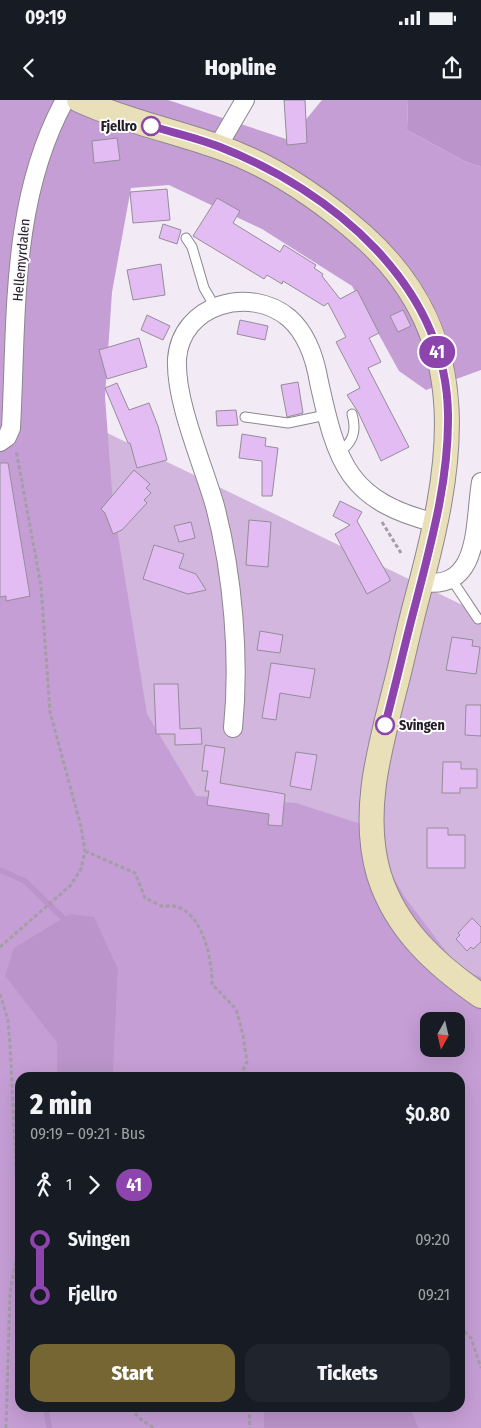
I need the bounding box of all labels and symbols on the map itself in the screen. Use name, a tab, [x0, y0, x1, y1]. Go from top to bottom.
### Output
marker: Fjellro	[141, 116, 161, 136]
place label: Fjellro	[101, 118, 138, 135]
street label: Hellemyrdalen	[9, 218, 34, 302]
line badge: 41	[414, 336, 460, 368]
marker: Svingen	[375, 715, 395, 735]
place label: Svingen	[399, 717, 445, 734]
north arrow	[420, 1012, 465, 1058]

